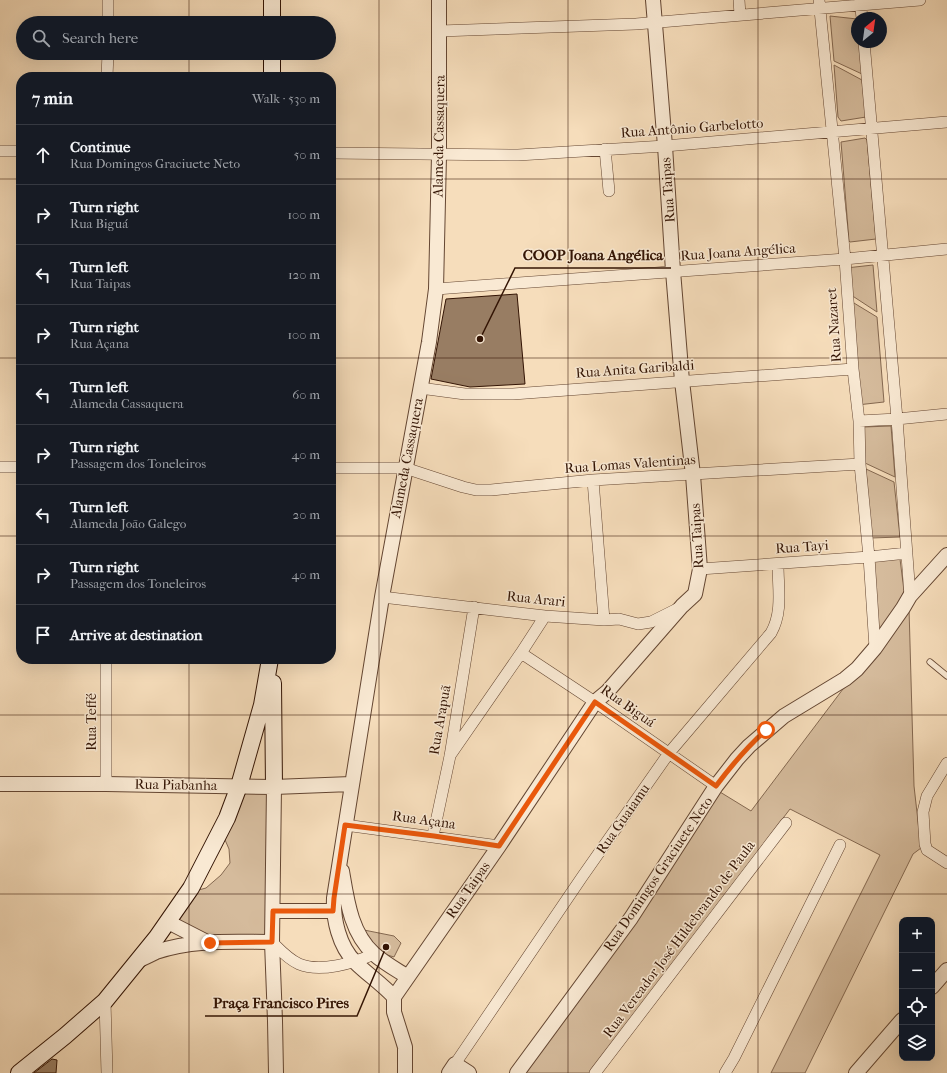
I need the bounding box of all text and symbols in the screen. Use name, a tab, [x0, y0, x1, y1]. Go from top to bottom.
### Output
north arrow	[851, 12, 887, 48]
search box	[16, 16, 336, 60]
icon: search	[30, 27, 52, 49]
text: Search here	[62, 29, 138, 47]
street label: Alameda Cassaquera	[429, 74, 449, 198]
text: 7 min	[32, 88, 73, 108]
text: Walk · 530 m	[252, 91, 320, 106]
street label: Rua Antônio Garbelotto	[620, 115, 764, 141]
text: Continue	[70, 138, 130, 156]
icon: ahead	[32, 144, 54, 166]
text: 50 m	[294, 147, 320, 162]
text: Rua Domingos Graciuete Neto	[70, 156, 240, 171]
street label: Rua Taipas	[657, 157, 679, 223]
text: Turn right	[70, 198, 139, 216]
icon: right	[32, 204, 54, 226]
text: 100 m	[287, 207, 320, 222]
text: Rua Biguá	[70, 216, 128, 231]
street label: Rua Joana Angélica	[680, 239, 797, 265]
callout: COOP Joana Angélica	[515, 241, 671, 268]
text: COOP Joana Angélica	[523, 246, 664, 264]
text: Turn left	[70, 258, 128, 276]
icon: left	[32, 264, 54, 286]
text: 120 m	[288, 267, 320, 282]
text: Rua Taipas	[70, 276, 131, 291]
street label: Rua Nazaret	[823, 287, 845, 363]
text: Turn right	[70, 318, 139, 336]
icon: right	[32, 324, 54, 346]
text: 100 m	[287, 327, 320, 342]
text: Rua Açana	[70, 336, 129, 351]
street label: Rua Anita Garibaldi	[575, 356, 695, 382]
text: Turn left	[70, 378, 128, 396]
icon: left	[32, 384, 54, 406]
text: 60 m	[292, 387, 320, 402]
text: Alameda Cassaquera	[70, 396, 183, 411]
street label: Alameda Cassaquera	[387, 396, 427, 521]
text: Turn right	[70, 438, 139, 456]
icon: right	[32, 444, 54, 466]
text: 40 m	[292, 447, 320, 462]
street label: Rua Lomas Valentinas	[564, 451, 696, 477]
text: Passagem dos Toneleiros	[70, 456, 206, 471]
text: Turn left	[70, 498, 128, 516]
street label: Rua Taipas	[687, 503, 707, 569]
icon: left	[32, 504, 54, 526]
text: 20 m	[293, 507, 320, 522]
text: Alameda João Galego	[70, 516, 186, 531]
street label: Rua Tayi	[775, 537, 829, 557]
text: Turn right	[70, 558, 139, 576]
icon: right	[32, 564, 54, 586]
text: 40 m	[292, 567, 320, 582]
text: Passagem dos Toneleiros	[70, 576, 206, 591]
street label: Rua Arari	[506, 587, 566, 611]
icon: arrive	[32, 624, 54, 646]
text: Arrive at destination	[70, 626, 202, 644]
street label: Rua Biguá	[597, 681, 659, 731]
street label: Rua Arapuã	[425, 683, 455, 756]
street label: Rua Teffé	[83, 693, 100, 751]
route start	[757, 721, 775, 739]
street label: Rua Piabanha	[135, 776, 218, 794]
street label: Rua Guaiamu	[593, 781, 653, 857]
street label: Rua Domingos Graciuete Neto	[600, 793, 716, 955]
street label: Rua Açana	[391, 807, 457, 833]
street label: Rua Vereador José Hildebrando de Paula	[599, 837, 759, 1041]
street label: Rua Taipas	[442, 858, 494, 922]
map controls	[899, 917, 935, 1061]
button: +	[899, 917, 935, 953]
route end	[201, 934, 219, 952]
button: −	[899, 953, 935, 989]
callout: Praça Francisco Pires	[205, 989, 357, 1016]
button: locate	[899, 989, 935, 1025]
text: Praça Francisco Pires	[213, 994, 349, 1013]
button: layers	[899, 1025, 935, 1061]

